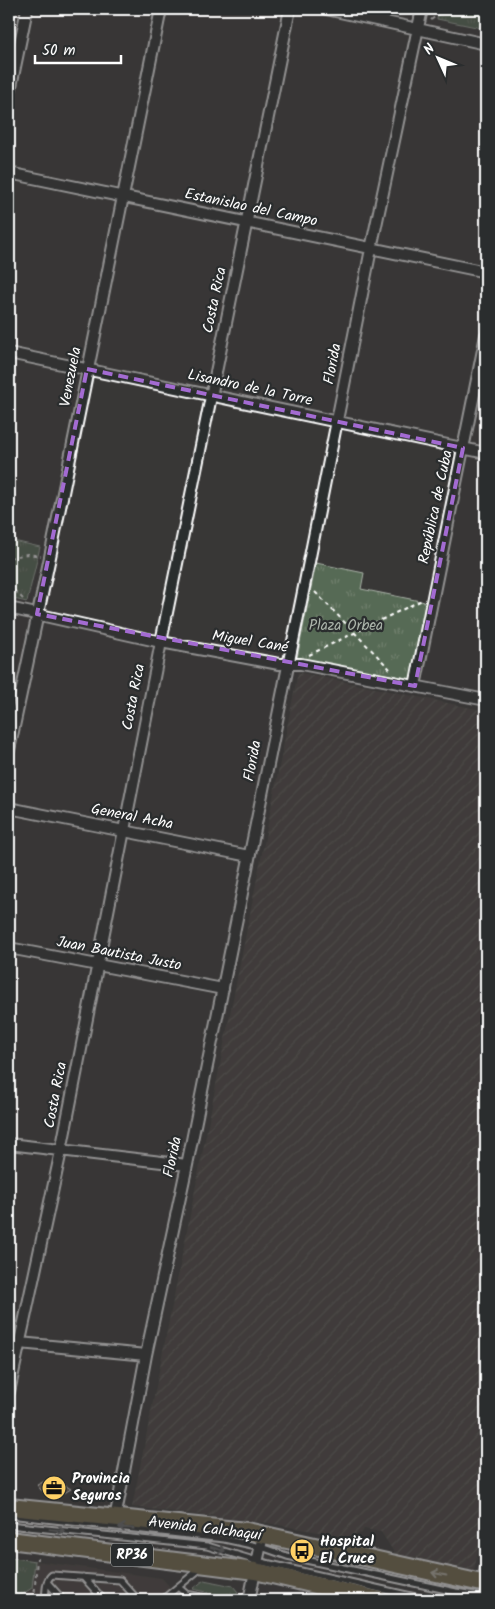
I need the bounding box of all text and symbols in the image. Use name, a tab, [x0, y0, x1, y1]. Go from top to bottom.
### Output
scale bar	[35, 32, 121, 64]
north arrow	[412, 32, 462, 82]
text: 50 m	[42, 39, 76, 63]
text: N	[418, 39, 440, 60]
street label: Estanislao del Campo	[182, 182, 320, 234]
street label: Costa Rica	[196, 265, 234, 335]
street label: Florida	[317, 341, 349, 387]
street label: Venezuela	[53, 345, 89, 409]
street label: Lisandro de la Torre	[185, 363, 315, 413]
street label: República de Cuba	[412, 448, 460, 566]
park label: Plaza Orbea	[309, 614, 383, 638]
street label: Miguel Cané	[210, 624, 291, 660]
street label: Costa Rica	[116, 662, 152, 732]
street label: Florida	[237, 738, 269, 784]
street label: General Acha	[89, 797, 175, 837]
street label: Juan Bautista Justo	[54, 930, 184, 978]
street label: Costa Rica	[38, 1060, 74, 1130]
street label: Florida	[157, 1134, 189, 1180]
place label: Provincia Seguros	[72, 1467, 130, 1508]
office icon: Provincia Seguros	[41, 1475, 67, 1501]
street label: Avenida Calchaquí	[147, 1510, 265, 1548]
one-way arrow	[118, 1523, 134, 1533]
one-way arrow	[49, 1526, 65, 1535]
place label: Hospital El Cruce	[320, 1530, 375, 1571]
bus stop icon: Hospital El Cruce	[289, 1538, 315, 1564]
road number: RP36	[111, 1544, 153, 1566]
one-way arrow	[210, 1545, 226, 1555]
one-way arrow	[431, 1568, 447, 1578]

